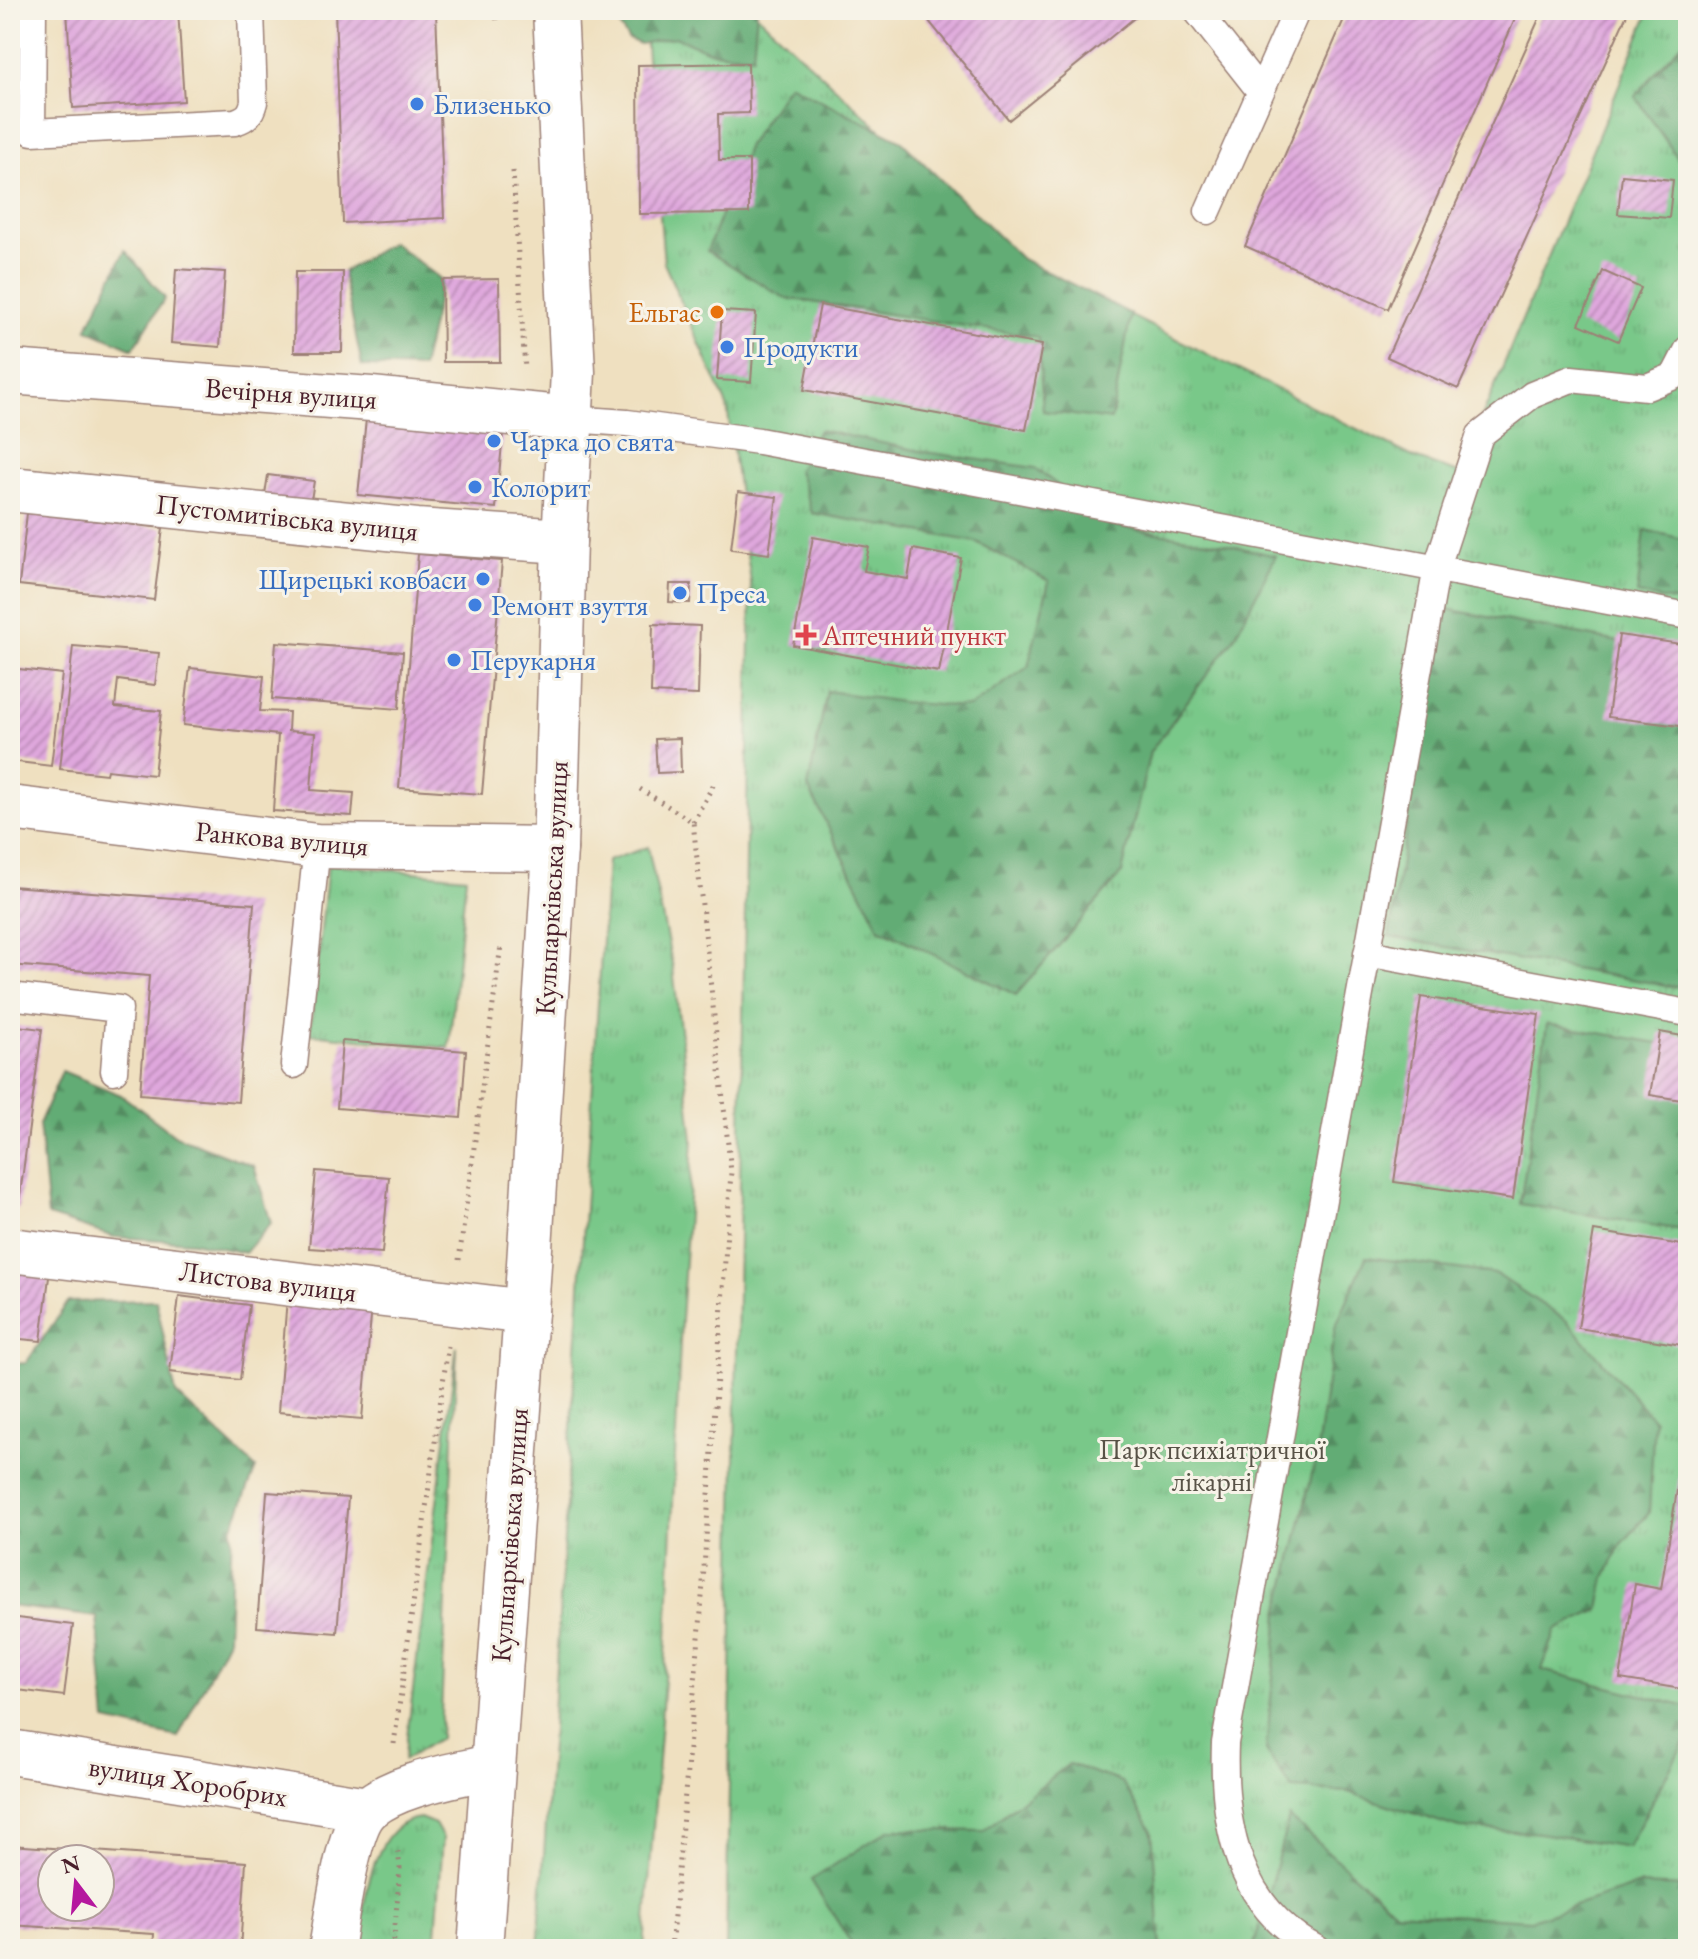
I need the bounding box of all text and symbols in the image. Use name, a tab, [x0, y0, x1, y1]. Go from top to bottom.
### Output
place label: Близенько	[433, 86, 551, 122]
marker: Близенько	[408, 95, 426, 113]
place label: Ельгас	[628, 294, 701, 330]
marker: Ельгас	[708, 303, 726, 321]
place label: Продукти	[743, 329, 859, 365]
marker: Продукти	[718, 338, 736, 356]
street label: Вечірня вулиця	[204, 369, 378, 417]
place label: Чарка до свята	[510, 423, 675, 459]
marker: Чарка до свята	[485, 432, 503, 450]
place label: Колорит	[491, 469, 591, 505]
marker: Колорит	[466, 478, 484, 496]
street label: Пустомитівська вулиця	[154, 485, 420, 549]
place label: Щирецькі ковбаси	[259, 561, 467, 597]
marker: Щирецькі ковбаси	[474, 570, 492, 588]
place label: Преса	[696, 575, 767, 611]
marker: Преса	[671, 584, 689, 602]
place label: Ремонт взуття	[491, 587, 648, 623]
marker: Ремонт взуття	[466, 596, 484, 614]
place label: Аптечний пункт	[821, 617, 1006, 653]
marker: Аптечний пункт	[797, 626, 815, 644]
place label: Перукарня	[470, 642, 596, 678]
marker: Перукарня	[445, 651, 463, 669]
street label: Кульпарківська вулиця	[526, 760, 576, 1016]
street label: Ранкова вулиця	[194, 813, 370, 863]
street label: Листова вулиця	[177, 1252, 359, 1310]
street label: Кульпарківська вулиця	[482, 1407, 536, 1663]
park label: Парк психіатричної лікарні	[1099, 1431, 1326, 1499]
street label: вулиця Хоробрих	[86, 1748, 290, 1814]
north arrow	[36, 1843, 116, 1923]
text: N	[58, 1848, 83, 1881]

